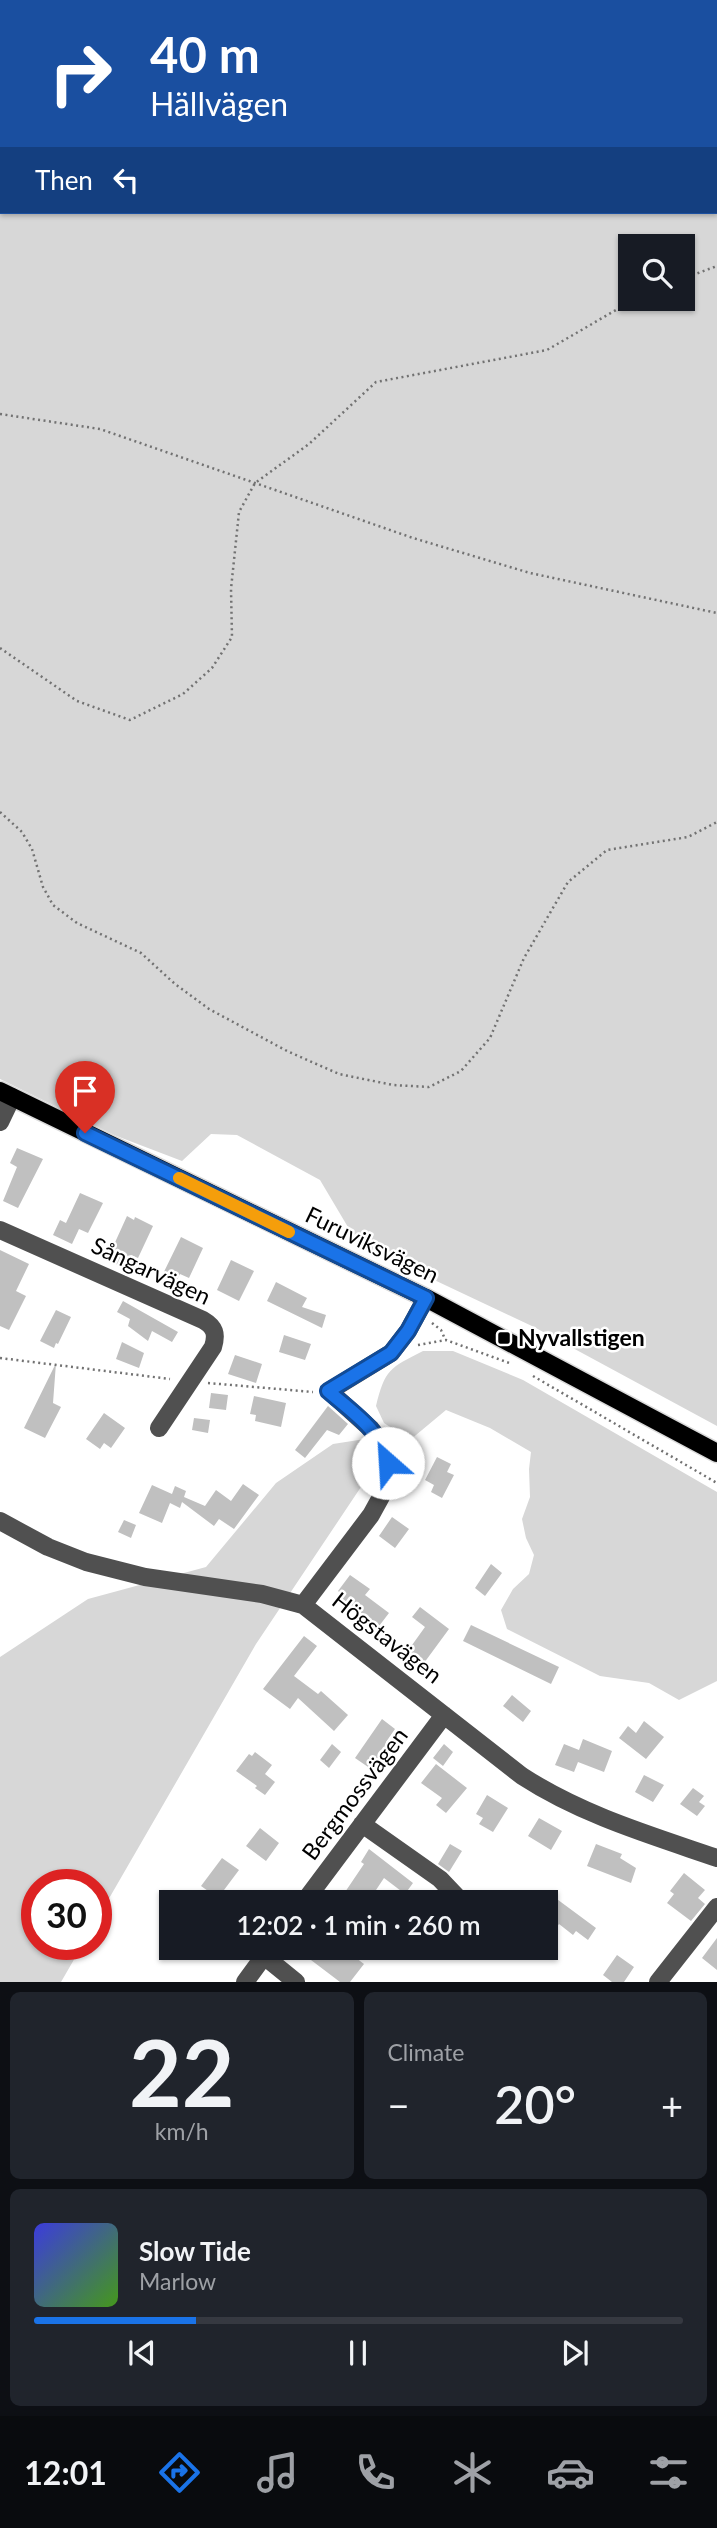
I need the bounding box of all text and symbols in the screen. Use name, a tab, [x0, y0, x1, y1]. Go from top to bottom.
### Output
text: 40 m	[150, 25, 260, 83]
icon: right	[35, 28, 126, 119]
text: Hällvägen	[150, 84, 288, 123]
icon: left	[107, 161, 145, 199]
text: Then	[35, 164, 93, 196]
map controls	[618, 234, 695, 311]
button: search	[618, 234, 695, 311]
pin	[55, 1061, 115, 1133]
icon: arrive	[66, 1072, 104, 1110]
street label: Furuviksvägen	[301, 1200, 444, 1288]
street label: Sångarvägen	[87, 1230, 215, 1310]
place label: Nyvallstigen	[518, 1323, 645, 1351]
marker: Nyvallstigen	[496, 1330, 512, 1346]
position arrow	[351, 1426, 425, 1500]
street label: Högstavägen	[327, 1586, 448, 1689]
street label: Bergmossvägen	[295, 1722, 413, 1865]
speed limit sign: 30	[21, 1869, 112, 1960]
text: 12:02 · 1 min · 260 m	[236, 1909, 481, 1941]
text: 22	[129, 2017, 235, 2126]
text: Climate	[388, 2038, 464, 2066]
text: 20°	[494, 2073, 576, 2135]
text: −	[388, 2082, 410, 2128]
text: +	[661, 2082, 683, 2128]
text: km/h	[155, 2117, 209, 2145]
text: Slow Tide	[139, 2235, 251, 2267]
text: Marlow	[139, 2267, 216, 2295]
icon: previous	[123, 2334, 161, 2372]
icon: pause	[339, 2334, 377, 2372]
icon: next	[556, 2334, 594, 2372]
icon: directions	[155, 2448, 204, 2497]
icon: music	[253, 2448, 302, 2497]
icon: phone	[351, 2448, 400, 2497]
icon: climate	[448, 2448, 497, 2497]
icon: car	[546, 2448, 595, 2497]
icon: filters	[644, 2448, 693, 2497]
text: 12:01	[24, 2453, 107, 2492]

